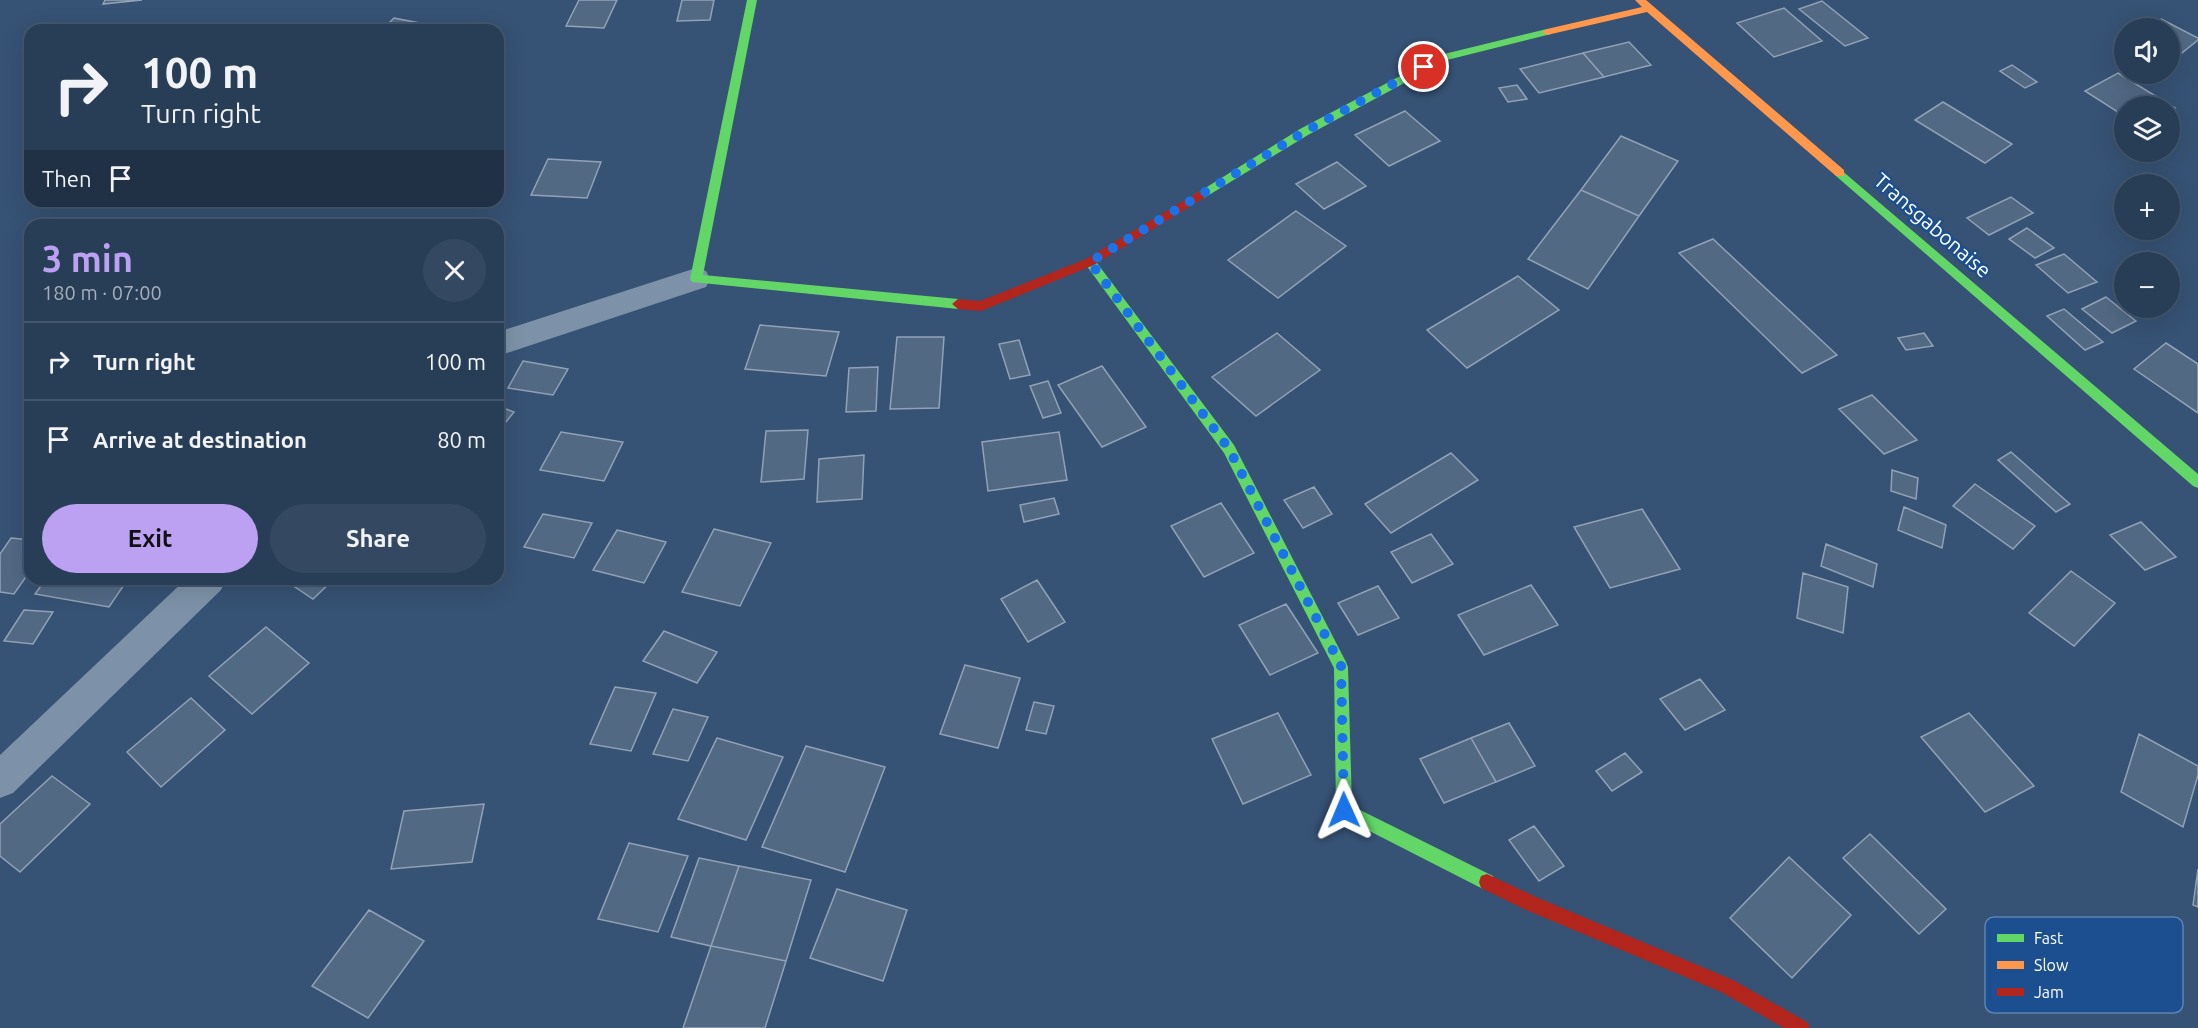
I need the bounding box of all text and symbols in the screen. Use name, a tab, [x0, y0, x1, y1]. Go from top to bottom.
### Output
map controls	[2114, 18, 2180, 318]
button: sound	[2114, 18, 2180, 84]
pin	[1398, 41, 1449, 92]
icon: right	[42, 48, 120, 126]
text: 100 m	[141, 49, 258, 96]
icon: arrive	[1407, 50, 1440, 83]
button: layers	[2114, 96, 2180, 162]
text: Turn right	[141, 98, 261, 128]
icon: arrive	[104, 162, 137, 195]
text: Then	[42, 166, 92, 191]
street label: Transgabonaise	[1870, 168, 1996, 282]
button: +	[2114, 174, 2180, 240]
text: 3 min	[42, 238, 133, 279]
button: close	[423, 239, 486, 302]
button: −	[2114, 252, 2180, 318]
text: 180 m · 07:00	[42, 281, 162, 304]
icon: right	[42, 345, 75, 378]
text: Turn right	[93, 349, 195, 374]
text: 100 m	[425, 349, 486, 374]
icon: arrive	[42, 423, 75, 456]
text: Arrive at destination	[93, 427, 307, 452]
text: 80 m	[437, 427, 486, 452]
button: Exit	[42, 504, 258, 573]
button: Share	[270, 504, 486, 573]
position arrow	[1312, 778, 1376, 842]
legend	[1985, 917, 2183, 1013]
text: Fast	[2034, 929, 2064, 947]
text: Slow	[2034, 956, 2069, 974]
text: Jam	[2034, 983, 2064, 1001]

